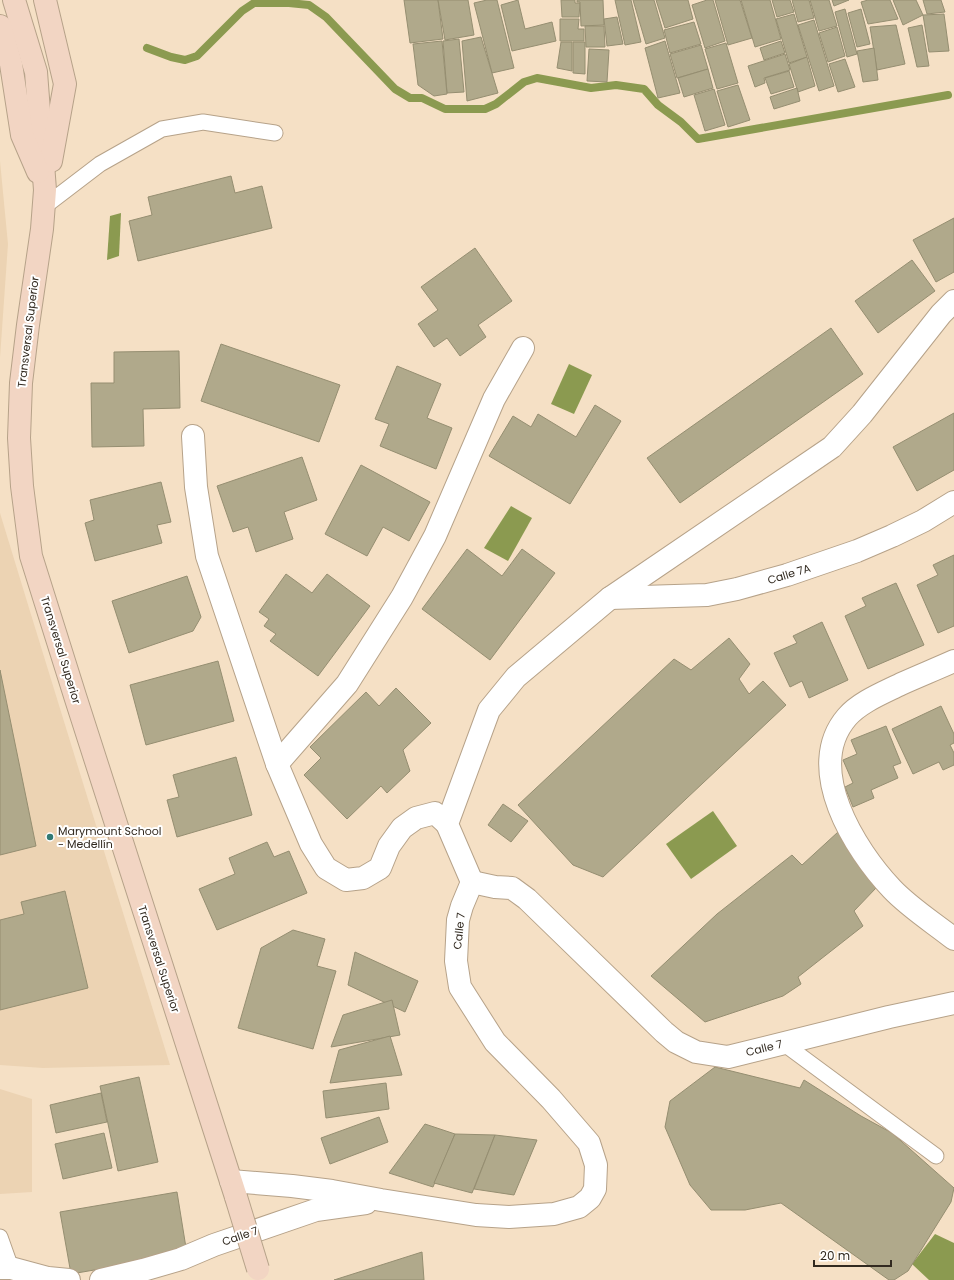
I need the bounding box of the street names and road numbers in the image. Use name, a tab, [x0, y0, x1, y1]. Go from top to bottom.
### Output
street label: Transversal Superior	[13, 275, 43, 389]
street label: Calle 7A	[765, 560, 813, 588]
street label: Transversal Superior	[37, 594, 85, 706]
street label: Transversal Superior	[134, 903, 184, 1015]
street label: Calle 7	[449, 912, 469, 950]
street label: Calle 7	[744, 1036, 784, 1060]
street label: Calle 7	[220, 1222, 260, 1250]

